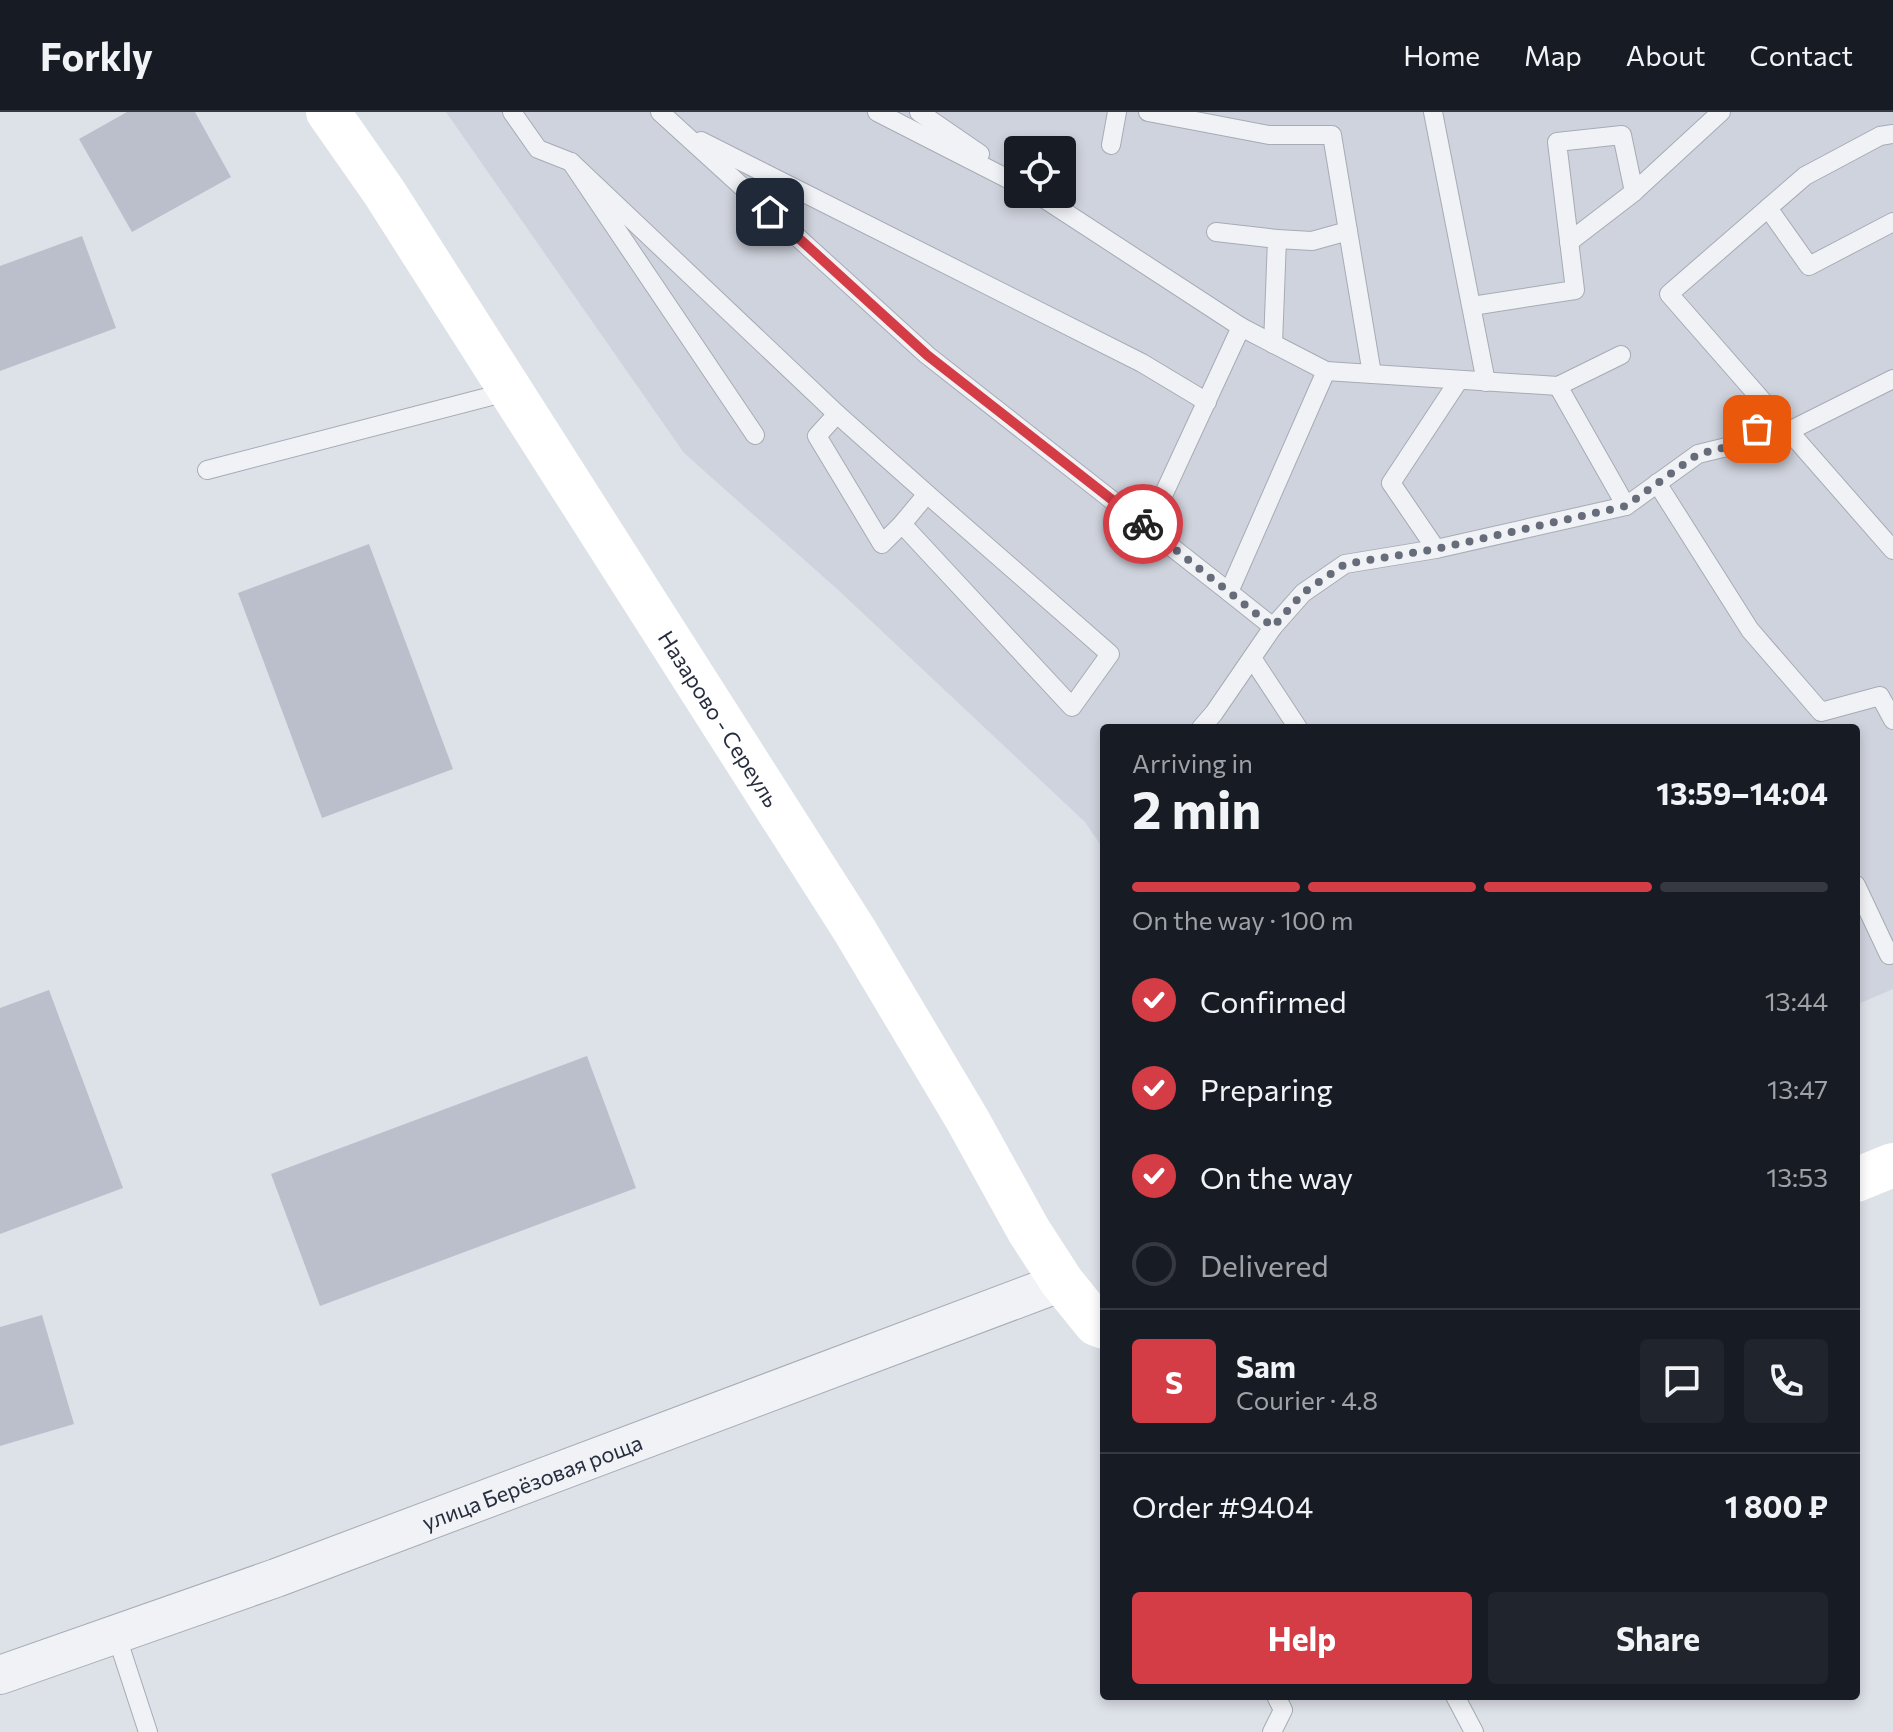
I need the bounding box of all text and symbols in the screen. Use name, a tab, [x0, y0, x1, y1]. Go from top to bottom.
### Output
text: Forkly	[40, 32, 153, 79]
text: Home	[1403, 38, 1480, 72]
text: Map	[1524, 38, 1582, 72]
text: About	[1626, 38, 1706, 72]
text: Contact	[1750, 38, 1853, 72]
map controls	[1004, 136, 1076, 208]
button: locate	[1004, 136, 1076, 208]
pin	[736, 178, 804, 246]
icon: home	[748, 190, 792, 234]
pin	[1723, 395, 1791, 463]
icon: bag	[1735, 407, 1779, 451]
courier	[1103, 484, 1183, 564]
icon: bike	[1121, 502, 1165, 546]
street label: Назарово - Сереуль	[653, 625, 786, 812]
text: Arriving in	[1132, 747, 1253, 778]
text: 13:59–14:04	[1656, 774, 1828, 811]
text: 2 min	[1132, 776, 1261, 840]
text: On the way · 100 m	[1132, 904, 1354, 935]
icon: check	[1132, 978, 1176, 1022]
text: Confirmed	[1200, 982, 1347, 1019]
text: 13:44	[1765, 985, 1828, 1016]
icon: check	[1132, 1066, 1176, 1110]
text: Preparing	[1200, 1070, 1333, 1107]
text: 13:47	[1767, 1073, 1828, 1104]
icon: check	[1132, 1154, 1176, 1198]
text: On the way	[1200, 1158, 1353, 1195]
text: 13:53	[1766, 1161, 1828, 1192]
text: Delivered	[1200, 1246, 1329, 1283]
button: chat	[1640, 1339, 1724, 1423]
button: phone	[1744, 1339, 1828, 1423]
text: Sam	[1236, 1347, 1296, 1384]
text: S	[1165, 1363, 1183, 1400]
text: Courier · 4.8	[1236, 1384, 1378, 1415]
street label: улица Берёзовая роща	[418, 1428, 646, 1535]
text: Order #9404	[1132, 1487, 1313, 1524]
text: 1 800 ₽	[1725, 1487, 1828, 1524]
button: Help	[1132, 1592, 1472, 1684]
button: Share	[1488, 1592, 1828, 1684]

